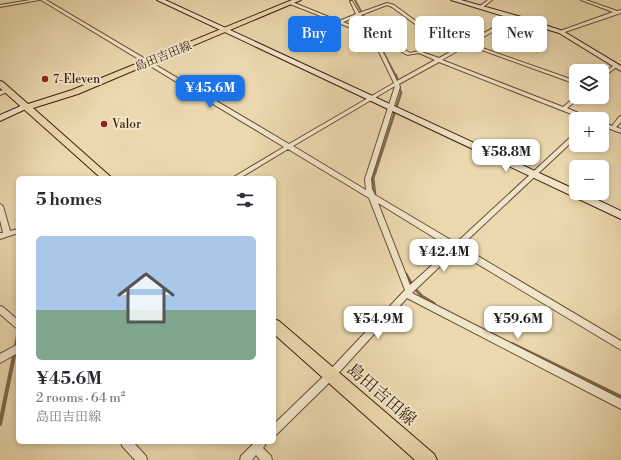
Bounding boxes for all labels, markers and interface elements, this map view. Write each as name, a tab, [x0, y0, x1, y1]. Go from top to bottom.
chip: Buy	[288, 16, 341, 52]
chip: Rent	[349, 16, 407, 52]
chip: Filters	[415, 16, 484, 52]
chip: New	[492, 16, 547, 52]
street label: 島田吉田線	[133, 38, 194, 75]
map controls	[569, 64, 609, 200]
button: layers	[569, 64, 609, 104]
place label: 7-Eleven	[53, 72, 100, 87]
marker: 7-Eleven	[40, 74, 50, 84]
pin: ¥45.6M	[177, 75, 243, 109]
text: ¥45.6M	[185, 80, 235, 96]
button: +	[569, 112, 609, 152]
place label: Valor	[111, 117, 141, 132]
marker: Valor	[99, 119, 109, 129]
pin: ¥58.8M	[473, 139, 539, 173]
text: ¥58.8M	[481, 144, 531, 160]
button: −	[569, 160, 609, 200]
text: 5 homes	[36, 189, 102, 211]
icon: filters	[234, 189, 256, 211]
pin: ¥42.4M	[411, 239, 477, 273]
text: ¥42.4M	[418, 244, 470, 260]
icon: home	[110, 262, 182, 334]
pin: ¥54.9M	[345, 306, 411, 340]
pin: ¥59.6M	[485, 306, 551, 340]
text: ¥54.9M	[353, 311, 403, 327]
text: ¥59.6M	[493, 311, 543, 327]
street label: 島田吉田線	[342, 359, 421, 431]
text: ¥45.6M	[36, 368, 102, 390]
text: 2 rooms · 64 m²	[36, 390, 125, 406]
text: 島田吉田線	[36, 409, 101, 425]

